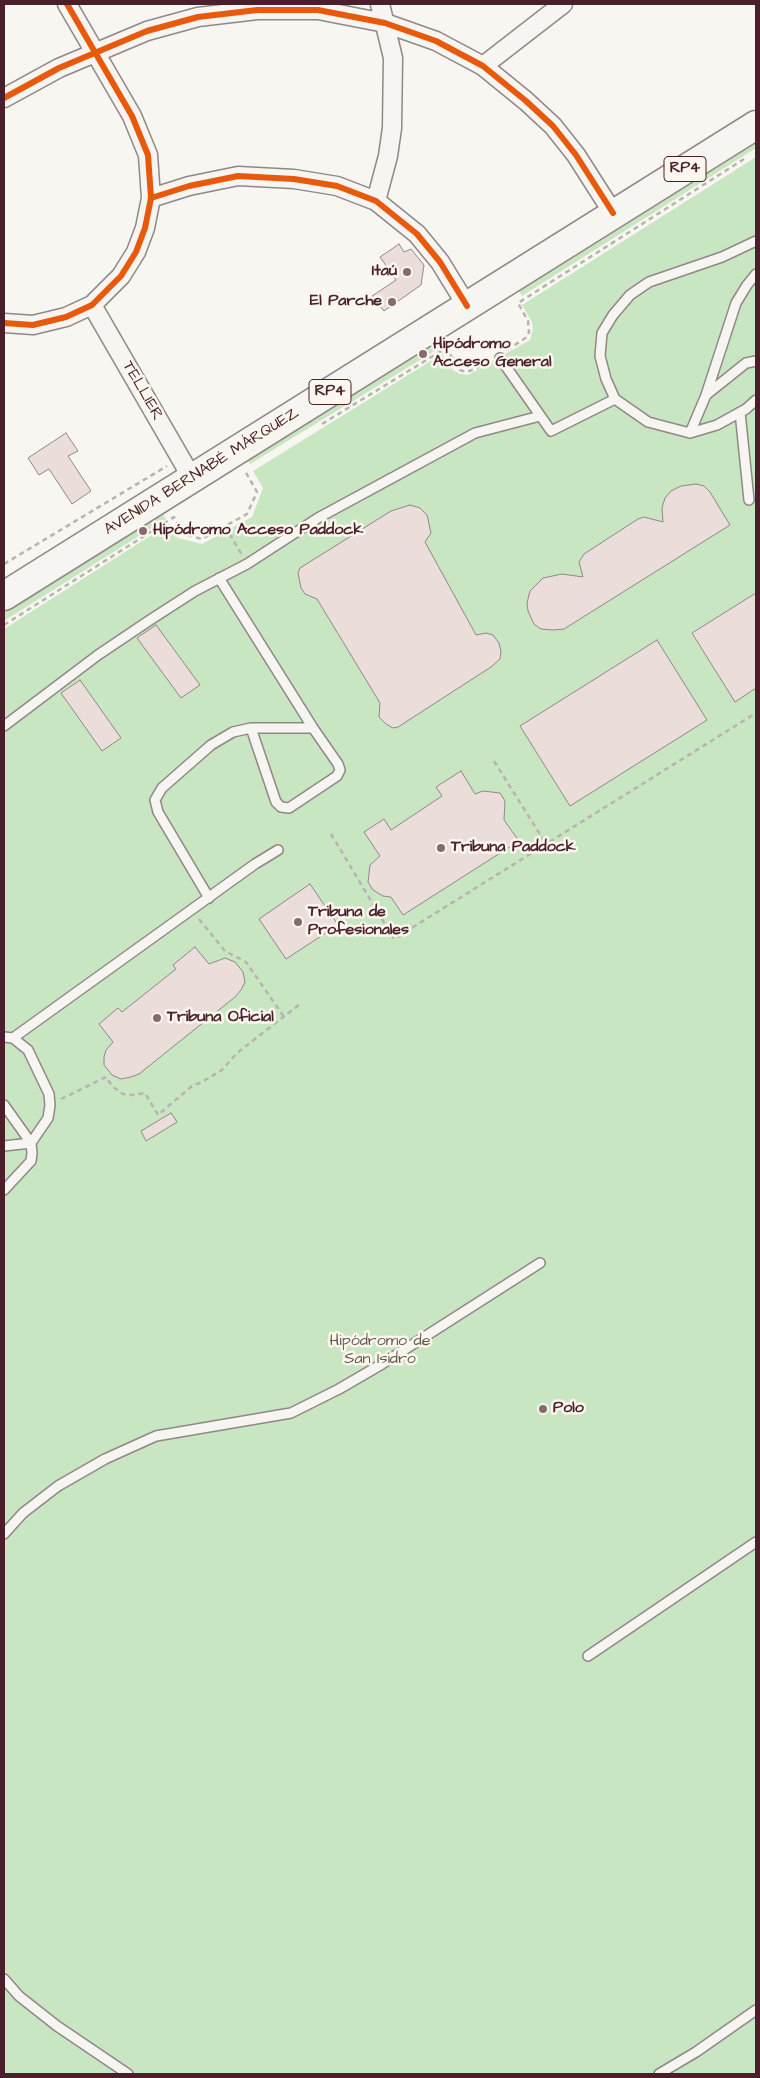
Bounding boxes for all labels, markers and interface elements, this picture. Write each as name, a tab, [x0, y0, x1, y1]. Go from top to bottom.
road number: RP4	[664, 156, 706, 182]
place label: Itaú	[372, 262, 397, 282]
marker: Itaú	[401, 266, 413, 278]
place label: El Parche	[310, 292, 382, 312]
marker: El Parche	[386, 296, 398, 308]
place label: Hipódromo Acceso General	[433, 335, 551, 373]
marker: Hipódromo Acceso General	[417, 348, 429, 360]
street label: TELLIER	[117, 358, 167, 424]
road number: RP4	[309, 380, 351, 404]
street label: AVENIDA BERNABÉ MÁRQUEZ	[101, 404, 303, 540]
place label: Hipódromo Acceso Paddock	[153, 521, 363, 541]
marker: Hipódromo Acceso Paddock	[137, 525, 149, 537]
place label: Tribuna Paddock	[451, 838, 576, 858]
marker: Tribuna Paddock	[435, 842, 447, 854]
place label: Tribuna de Profesionales	[308, 903, 409, 941]
marker: Tribuna de Profesionales	[292, 916, 304, 928]
place label: Tribuna Oficial	[167, 1008, 274, 1028]
marker: Tribuna Oficial	[151, 1012, 163, 1024]
park label: Hipódromo de San Isidro	[330, 1332, 430, 1370]
place label: Polo	[553, 1399, 584, 1419]
marker: Polo	[537, 1403, 549, 1415]

